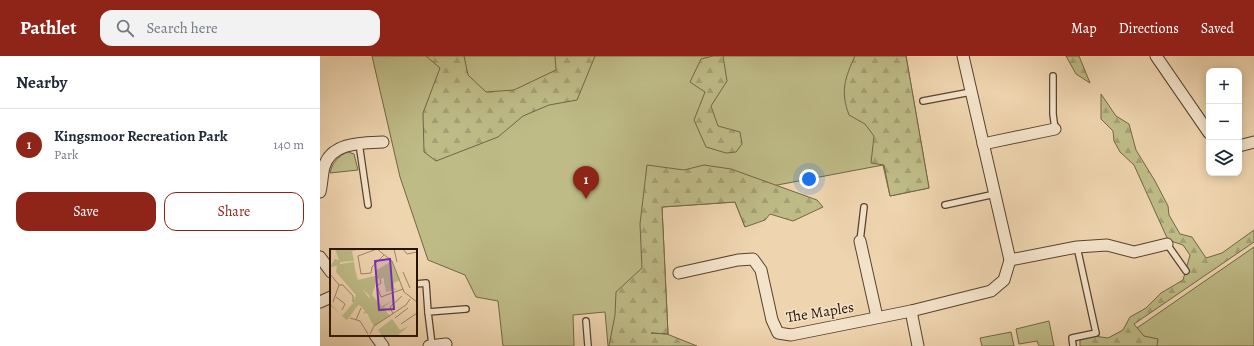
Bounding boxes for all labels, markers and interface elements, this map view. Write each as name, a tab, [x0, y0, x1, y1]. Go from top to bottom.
search box	[100, 10, 380, 46]
text: Pathlet	[20, 15, 76, 41]
icon: search	[114, 17, 136, 39]
text: Search here	[146, 18, 218, 38]
text: Map	[1071, 19, 1097, 38]
text: Directions	[1119, 19, 1179, 38]
text: Saved	[1201, 19, 1234, 38]
map controls	[1206, 68, 1242, 176]
button: +	[1206, 68, 1242, 104]
text: Nearby	[16, 71, 67, 94]
button: −	[1206, 104, 1242, 140]
text: Kingsmoor Recreation Park	[54, 126, 227, 146]
text: 1	[27, 136, 31, 153]
text: 140 m	[273, 136, 304, 153]
button: layers	[1206, 140, 1242, 176]
text: Park	[54, 146, 78, 163]
pin: 1	[573, 166, 599, 199]
your location	[799, 169, 819, 189]
button: Save	[16, 192, 156, 231]
button: Share	[164, 192, 304, 231]
inset map	[330, 249, 417, 336]
street label: The Maples	[785, 297, 855, 327]

